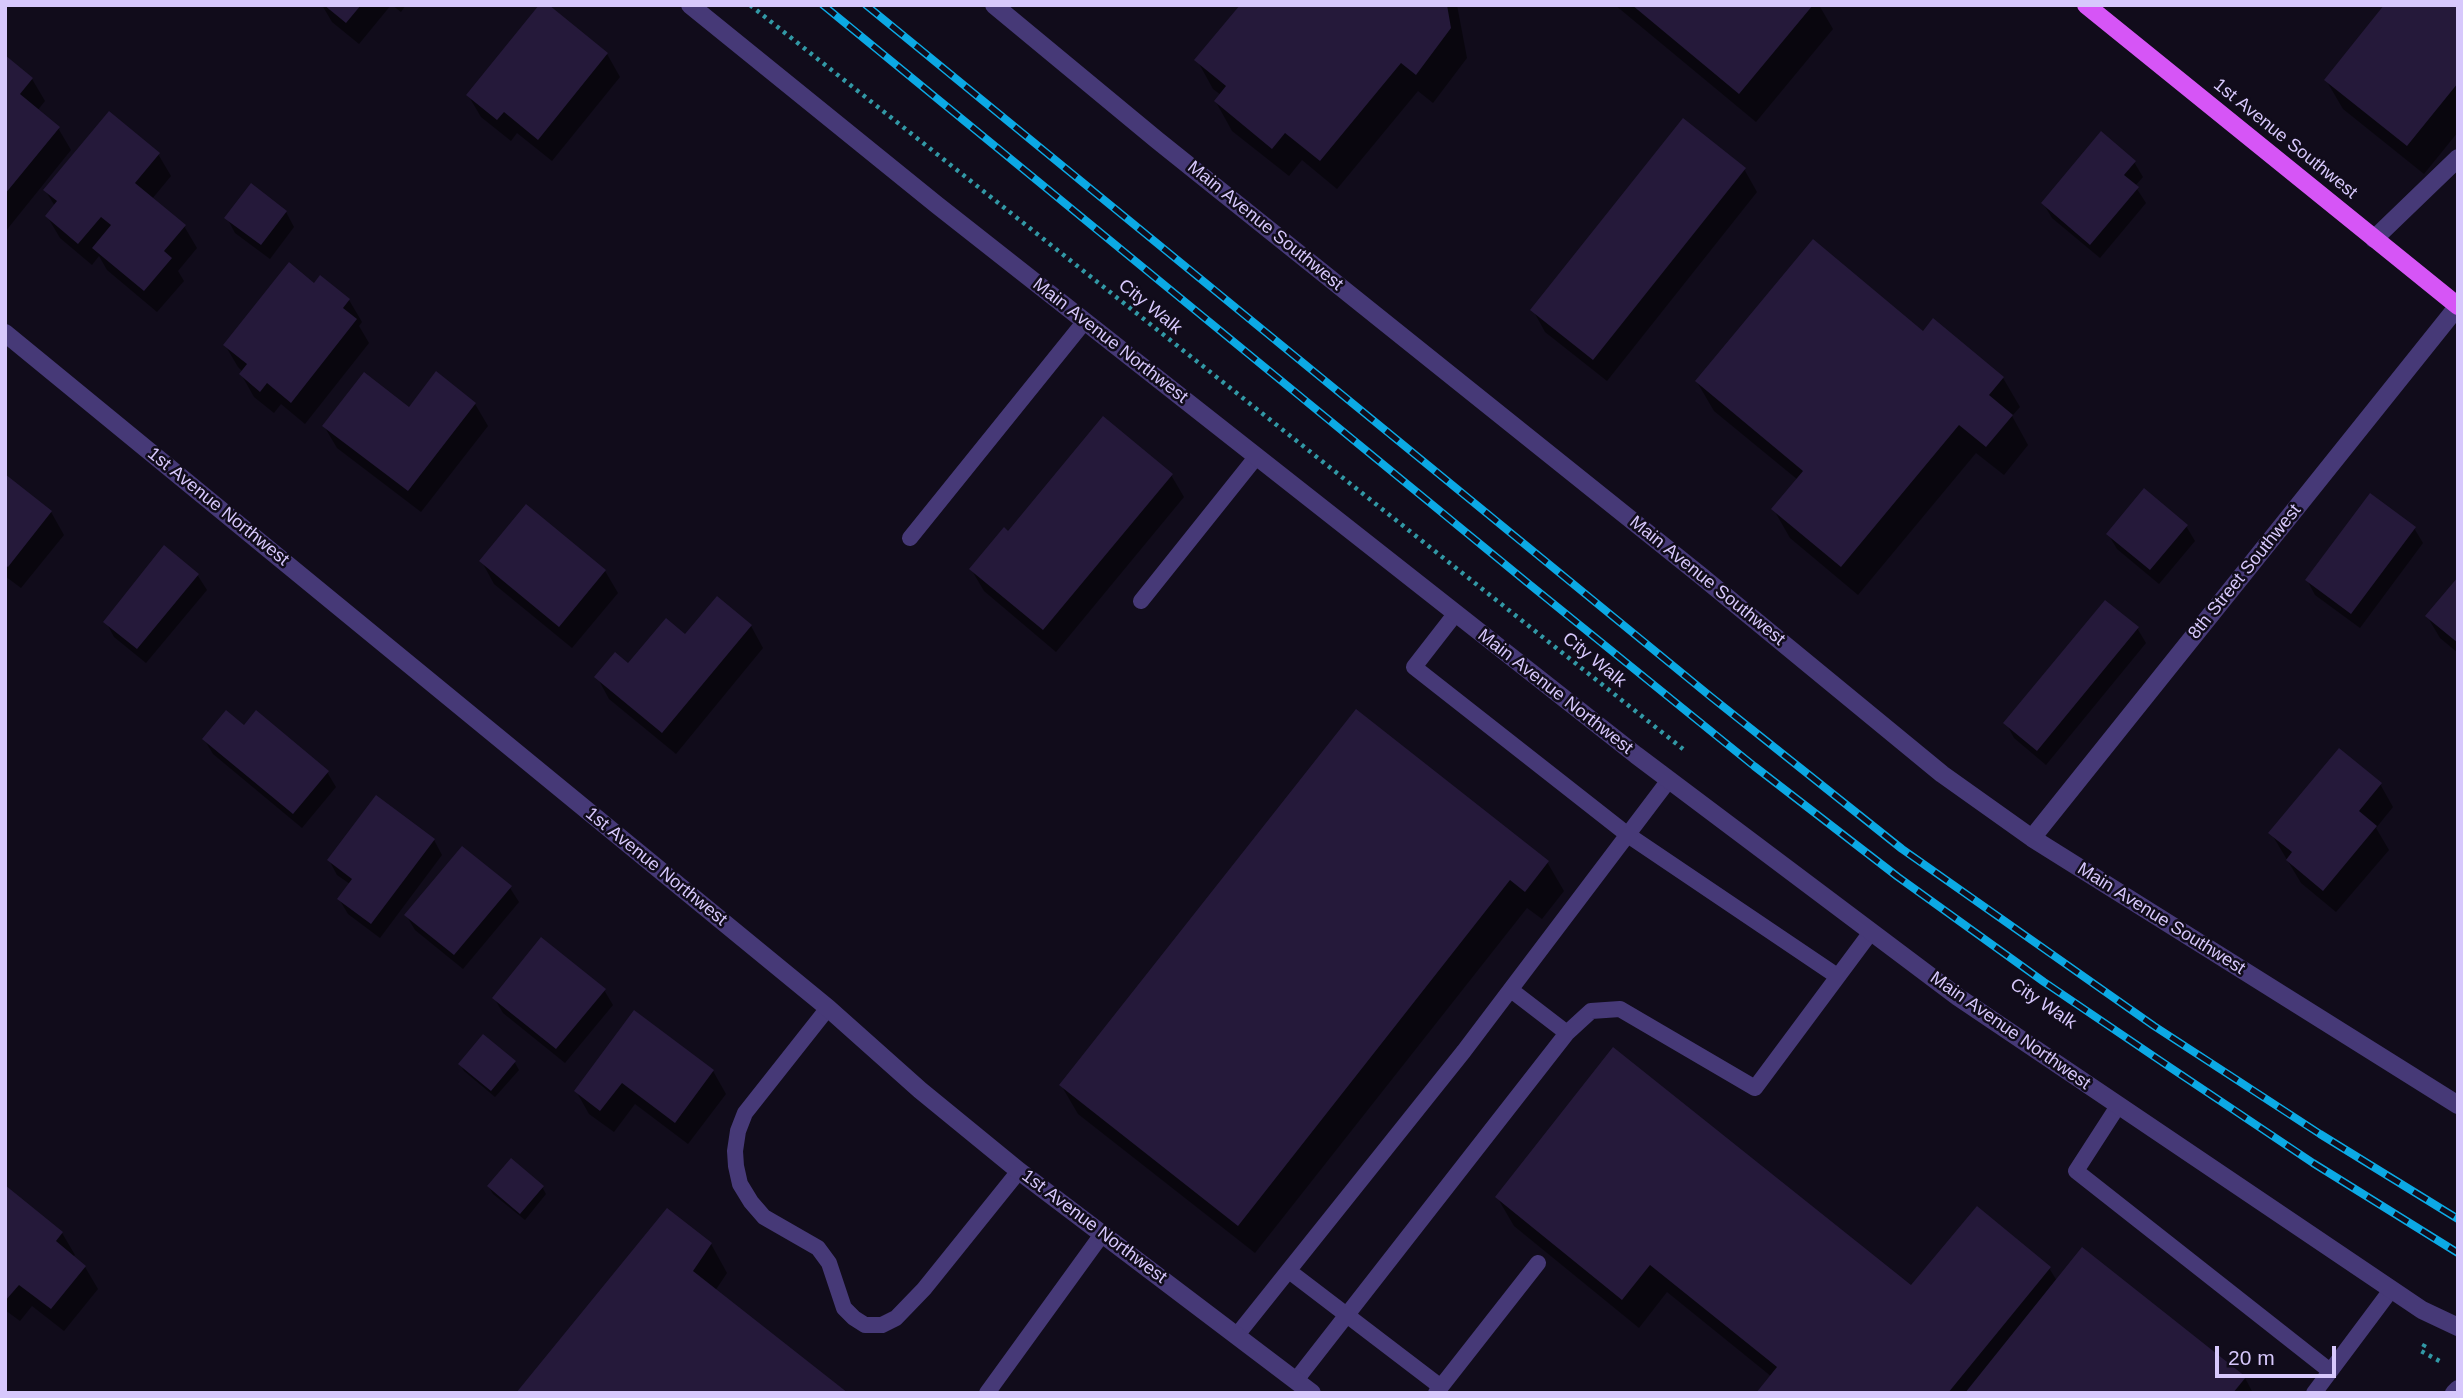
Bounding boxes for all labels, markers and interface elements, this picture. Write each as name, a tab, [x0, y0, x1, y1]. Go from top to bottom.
street label: 1st Avenue Southwest	[2209, 74, 2361, 204]
street label: Main Avenue Southwest	[1183, 157, 1347, 295]
street label: Main Avenue Northwest	[1028, 274, 1192, 408]
street label: City Walk	[1114, 275, 1186, 339]
street label: 1st Avenue Northwest	[143, 443, 293, 571]
street label: 8th Street Southwest	[2184, 500, 2306, 644]
street label: Main Avenue Southwest	[1625, 512, 1789, 650]
street label: Main Avenue Northwest	[1473, 625, 1637, 759]
street label: City Walk	[1558, 628, 1630, 692]
street label: 1st Avenue Northwest	[581, 803, 731, 931]
street label: Main Avenue Southwest	[2073, 858, 2249, 980]
street label: Main Avenue Northwest	[1926, 967, 2094, 1095]
street label: City Walk	[2006, 974, 2080, 1034]
street label: 1st Avenue Northwest	[1017, 1165, 1171, 1289]
scale bar	[2218, 1332, 2339, 1376]
text: 20 m	[2228, 1346, 2275, 1369]

